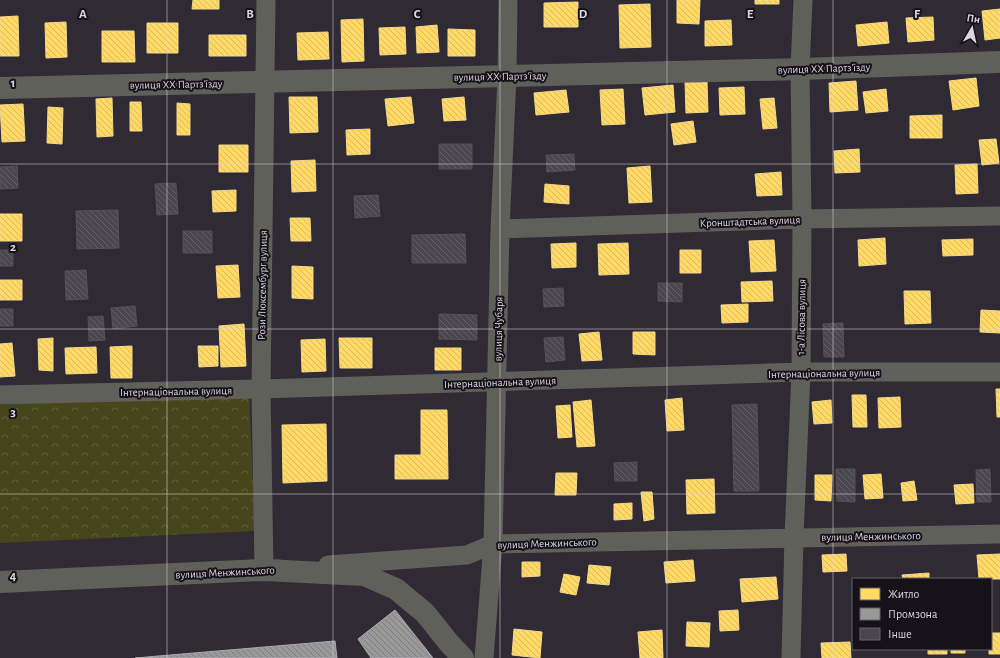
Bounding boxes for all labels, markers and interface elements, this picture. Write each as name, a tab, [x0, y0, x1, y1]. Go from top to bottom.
text: A	[79, 8, 87, 21]
text: B	[246, 8, 254, 21]
text: C	[414, 8, 421, 21]
text: D	[579, 8, 588, 21]
text: E	[747, 8, 754, 21]
text: F	[914, 8, 921, 21]
north arrow	[952, 8, 992, 48]
text: Пн	[966, 12, 981, 25]
street label: вулиця XX Партз'їзду	[778, 61, 871, 76]
street label: вулиця XX Партз'їзду	[454, 70, 547, 83]
text: 1	[11, 77, 15, 90]
street label: вулиця XX Партз'їзду	[130, 78, 223, 91]
street label: Кронштадтська вулиця	[700, 214, 800, 229]
street label: Рози Люксембург вулиця	[256, 230, 269, 340]
text: 2	[10, 241, 16, 254]
street label: 1-а Лісова вулиця	[795, 279, 808, 355]
street label: вулиця Чубаря	[492, 296, 505, 362]
street label: Інтернаціональна вулиця	[768, 367, 880, 380]
street label: Інтернаціональна вулиця	[444, 375, 556, 390]
street label: Інтернаціональна вулиця	[120, 385, 232, 398]
text: 3	[10, 406, 16, 419]
street label: вулиця Менжинського	[821, 530, 921, 543]
street label: вулиця Менжинського	[497, 536, 597, 551]
street label: вулиця Менжинського	[175, 564, 275, 581]
text: 4	[10, 570, 17, 583]
legend	[852, 578, 992, 650]
text: Житло	[888, 588, 920, 600]
text: Промзона	[888, 608, 938, 620]
text: Інше	[888, 628, 912, 640]

